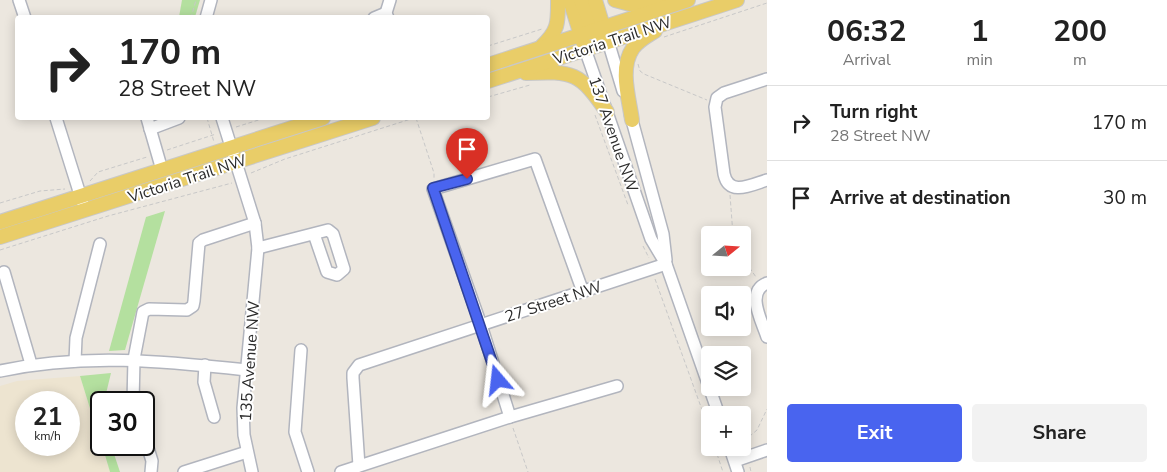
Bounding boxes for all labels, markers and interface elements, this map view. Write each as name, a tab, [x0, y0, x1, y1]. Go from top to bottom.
street label: Victoria Trail NW	[549, 11, 675, 71]
text: 06:32	[827, 11, 906, 52]
text: 1	[971, 11, 989, 52]
text: 200	[1053, 11, 1107, 52]
text: 170 m	[118, 29, 221, 76]
icon: right	[35, 35, 100, 100]
text: Arrival	[843, 49, 891, 71]
text: min	[966, 49, 993, 71]
text: m	[1073, 49, 1087, 71]
text: 28 Street NW	[118, 74, 256, 104]
street label: 137 Avenue NW	[583, 74, 643, 195]
text: Turn right	[830, 99, 917, 125]
icon: right	[787, 109, 815, 137]
text: 170 m	[1092, 110, 1147, 136]
text: 28 Street NW	[830, 125, 931, 147]
pin	[446, 128, 488, 179]
icon: arrive	[453, 135, 481, 163]
street label: Victoria Trail NW	[124, 149, 250, 209]
icon: arrive	[787, 184, 815, 212]
text: Arrive at destination	[830, 185, 1011, 211]
text: 30 m	[1103, 185, 1147, 211]
north arrow	[701, 226, 751, 276]
map controls	[701, 226, 751, 456]
street label: 27 Street NW	[502, 276, 605, 328]
button: sound	[701, 286, 751, 336]
street label: 135 Avenue NW	[235, 300, 265, 422]
button: layers	[701, 346, 751, 396]
position arrow	[471, 353, 523, 405]
speed limit sign: 30	[90, 391, 155, 456]
text: 21	[32, 400, 63, 434]
button: Exit	[787, 404, 962, 462]
button: Share	[972, 404, 1147, 462]
button: +	[701, 406, 751, 456]
text: km/h	[34, 428, 61, 444]

